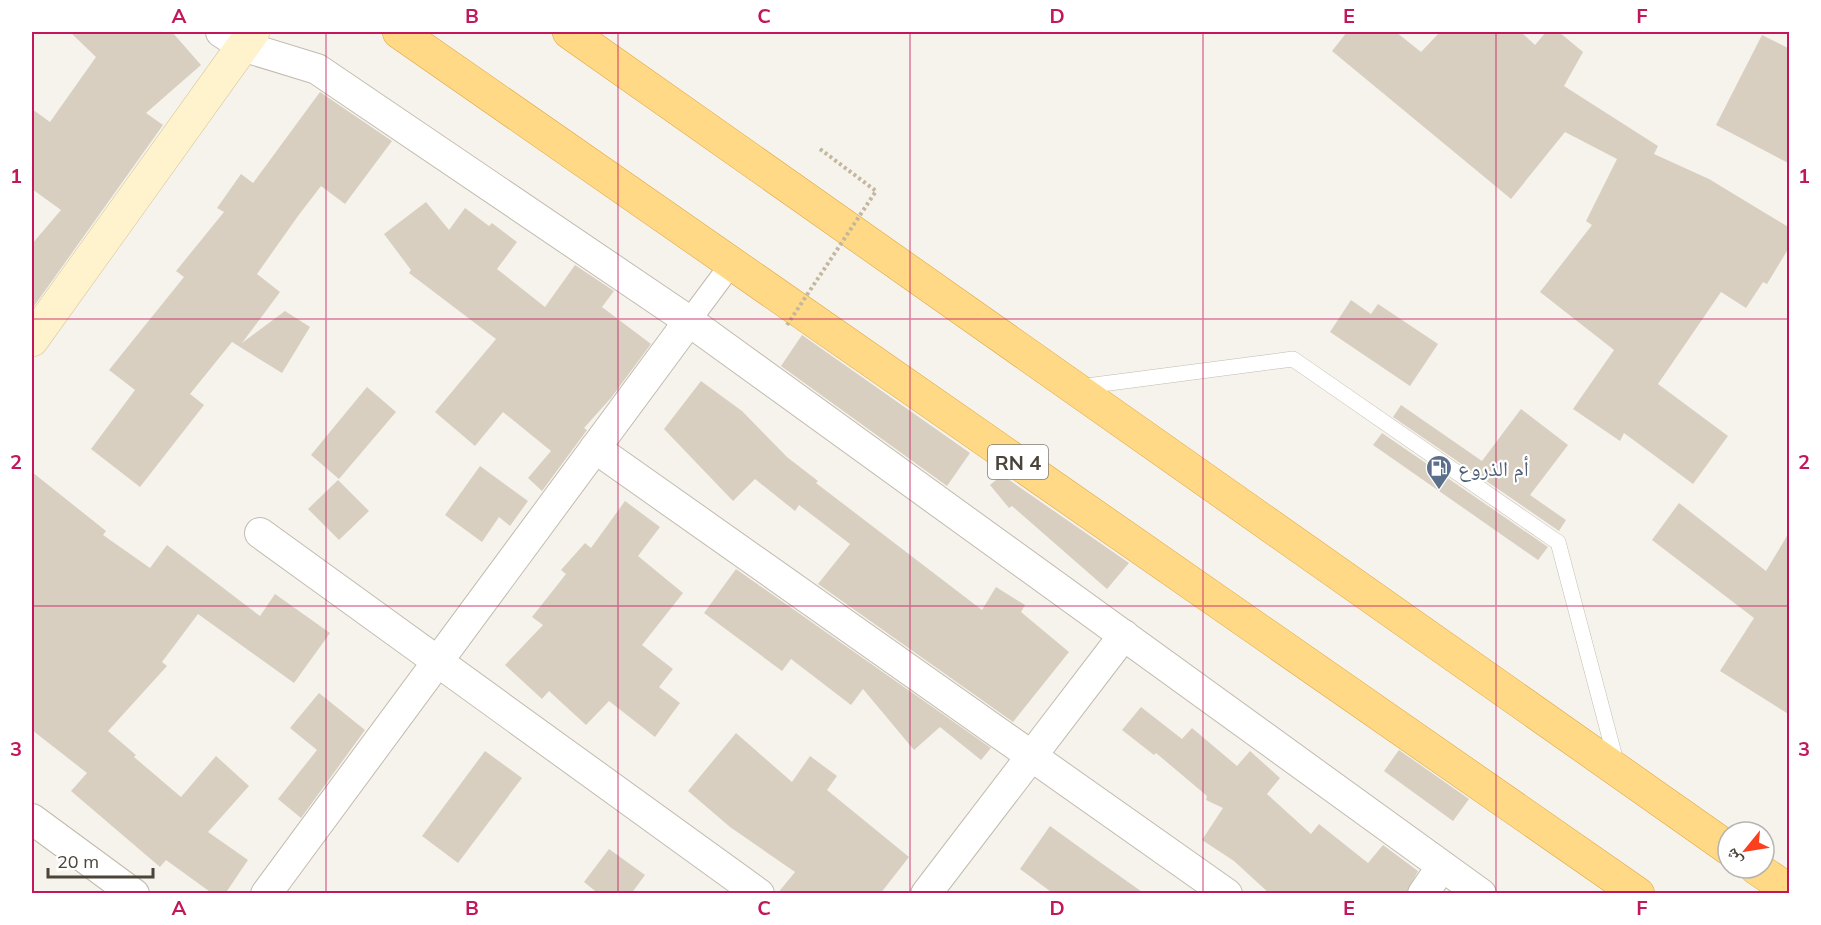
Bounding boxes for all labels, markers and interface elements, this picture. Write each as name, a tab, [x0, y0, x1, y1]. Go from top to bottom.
text: A	[172, 3, 187, 28]
text: B	[465, 3, 479, 28]
text: C	[757, 3, 771, 28]
text: D	[1049, 3, 1065, 28]
text: E	[1343, 3, 1355, 28]
text: F	[1636, 3, 1648, 28]
text: 1	[10, 163, 22, 188]
text: 1	[1798, 163, 1810, 188]
road number: RN 4	[988, 445, 1048, 479]
text: 2	[10, 449, 22, 474]
text: 2	[1798, 449, 1810, 474]
fuel station icon: أم الذروع	[1424, 453, 1454, 491]
place label: أم الذروع	[1458, 455, 1529, 483]
text: 3	[10, 736, 22, 761]
text: 3	[1798, 736, 1810, 761]
north arrow	[1716, 820, 1776, 880]
scale bar	[48, 841, 153, 879]
text: ش	[1720, 845, 1746, 870]
text: 20 m	[57, 850, 99, 873]
text: A	[172, 895, 187, 920]
text: B	[465, 895, 479, 920]
text: C	[757, 895, 771, 920]
text: D	[1049, 895, 1065, 920]
text: E	[1343, 895, 1355, 920]
text: F	[1636, 895, 1648, 920]

